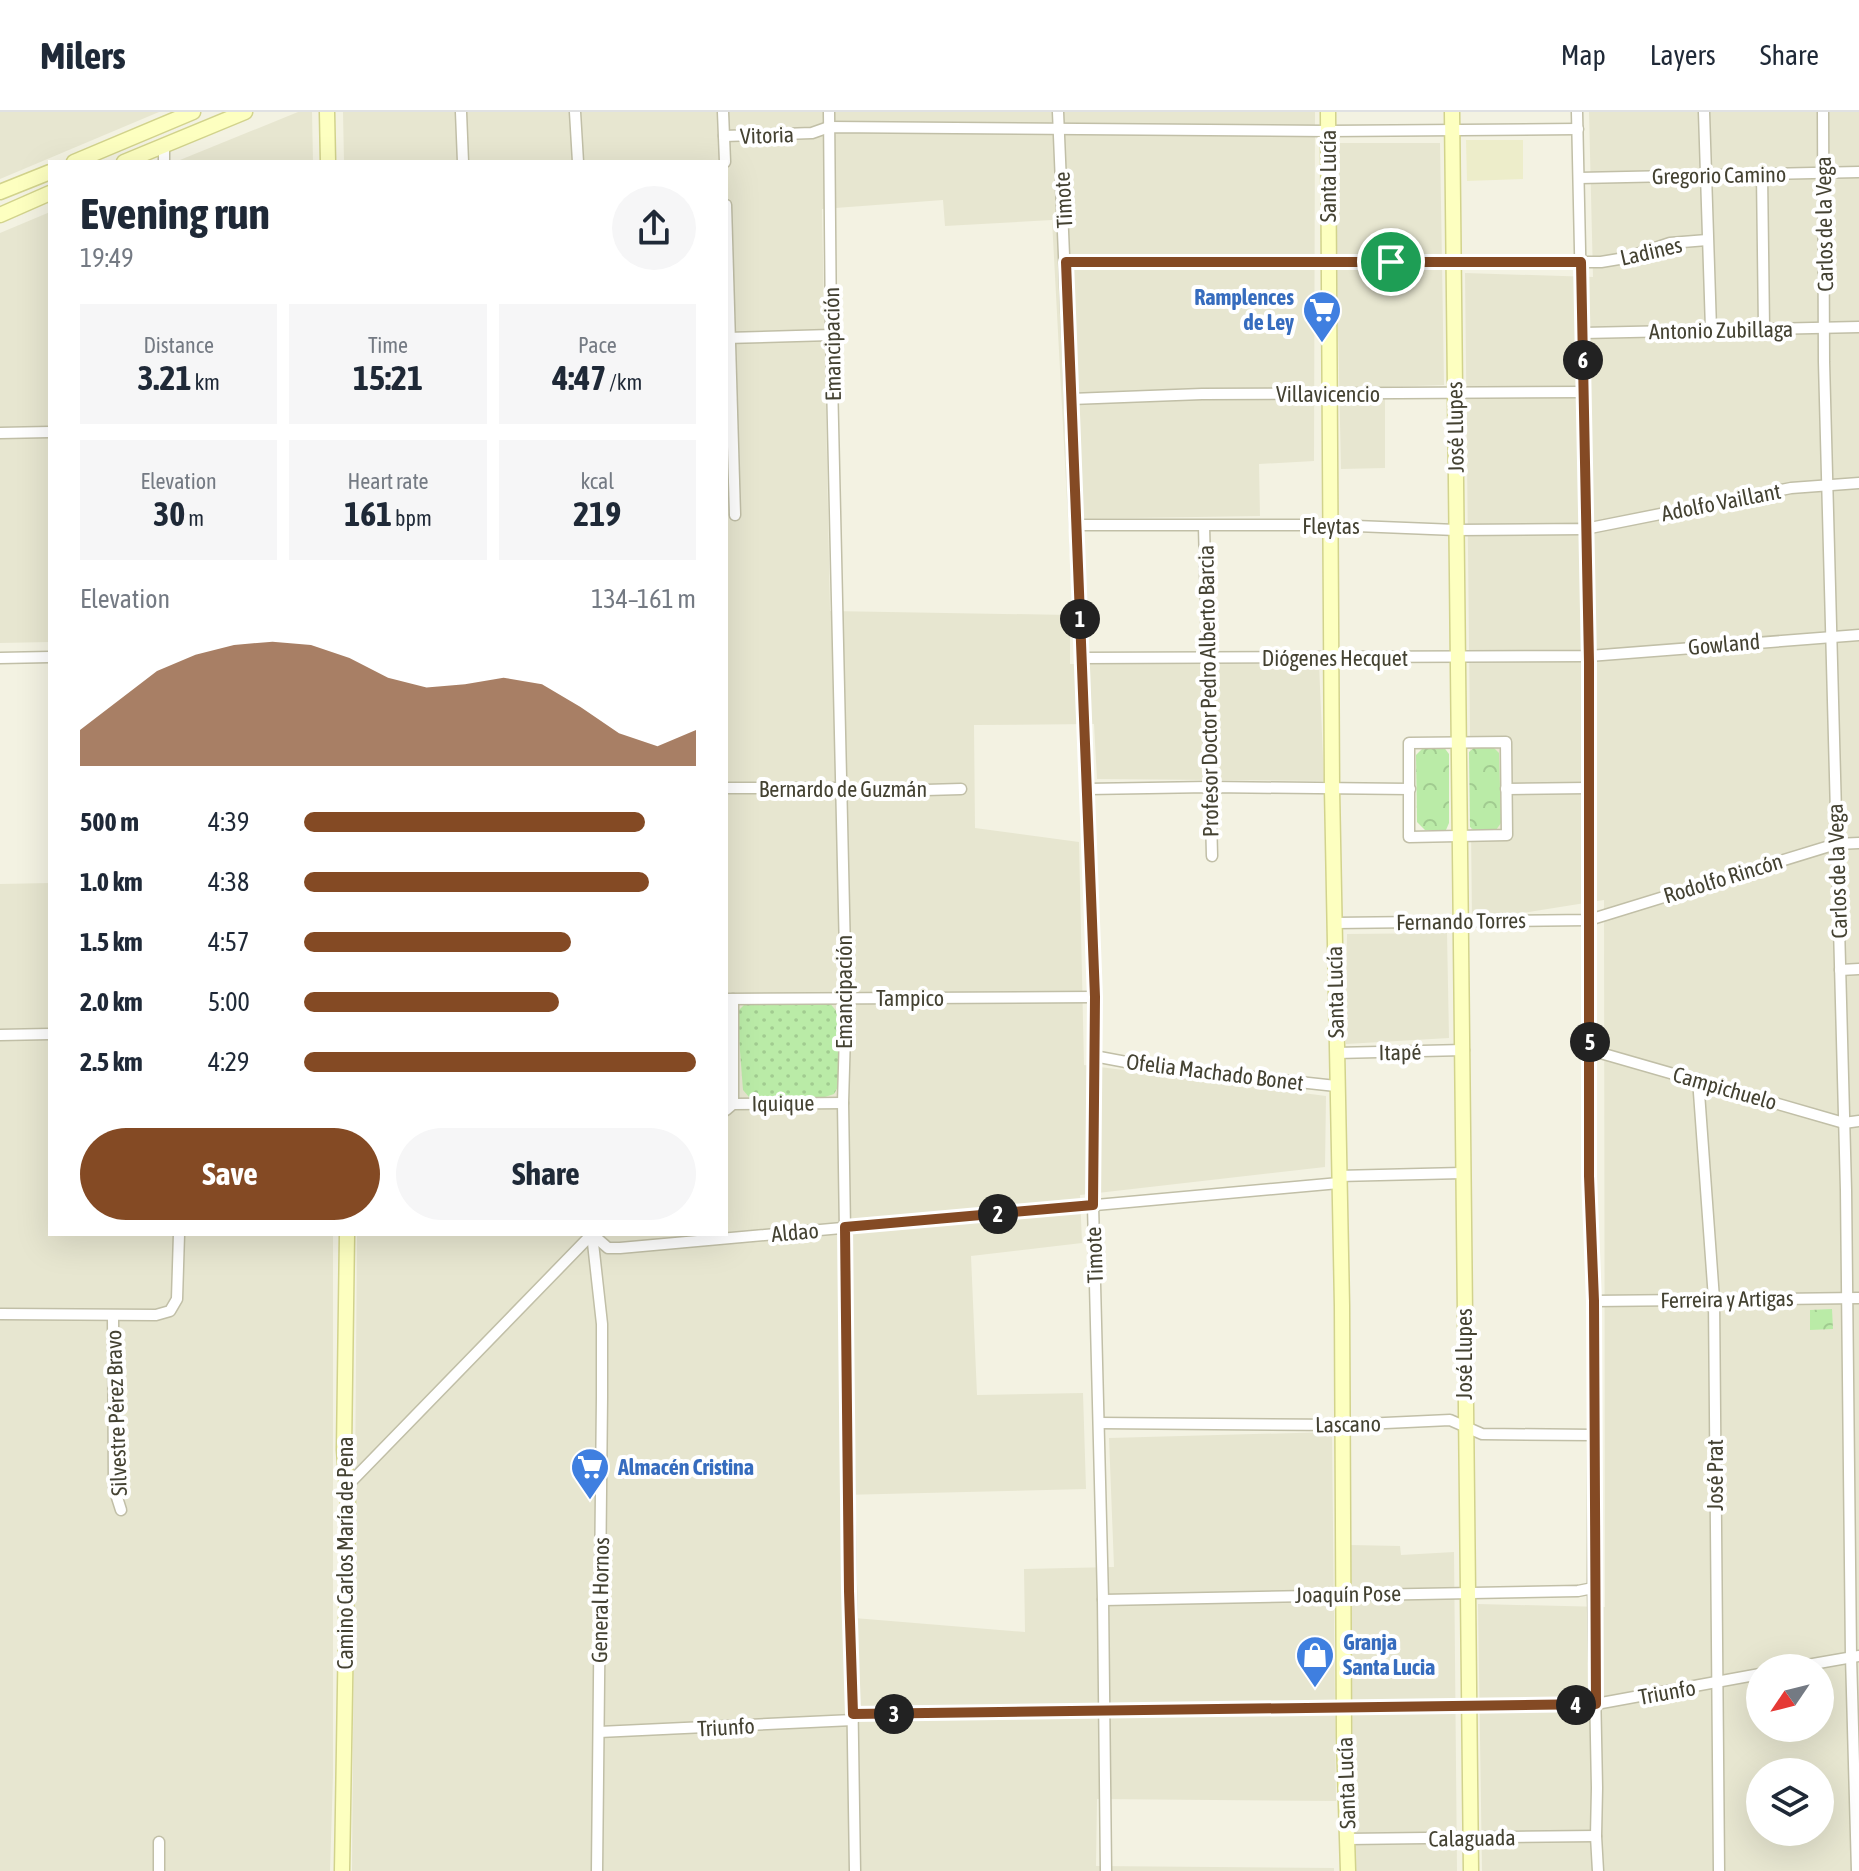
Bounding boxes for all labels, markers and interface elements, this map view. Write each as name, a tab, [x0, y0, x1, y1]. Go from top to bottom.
text: Milers	[40, 34, 126, 77]
text: Map	[1561, 39, 1606, 71]
text: Layers	[1650, 39, 1716, 71]
text: Share	[1760, 39, 1819, 71]
street label: Vitoria	[740, 121, 794, 149]
street label: Santa Lucía	[1315, 130, 1341, 222]
street label: Carlos de la Vega	[1810, 156, 1838, 292]
street label: Gregorio Camino	[1652, 161, 1786, 189]
street label: Timote	[1049, 171, 1077, 229]
button: share	[612, 186, 696, 270]
text: Evening run	[80, 188, 270, 238]
pin	[1357, 228, 1425, 296]
street label: Ladines	[1618, 231, 1685, 271]
icon: arrive	[1369, 240, 1413, 284]
text: 19:49	[80, 243, 134, 273]
place label: Ramplences de Ley	[1194, 284, 1294, 335]
street label: Emancipación	[818, 287, 846, 401]
supermarket icon: Ramplences de Ley	[1301, 289, 1343, 344]
street label: Antonio Zubillaga	[1649, 316, 1793, 344]
text: Distance	[143, 332, 214, 358]
text: Time	[368, 332, 408, 358]
text: Pace	[578, 332, 617, 358]
pin: 6	[1563, 340, 1603, 380]
text: 6	[1578, 347, 1588, 373]
text: 3.21	[137, 358, 191, 397]
text: 15:21	[353, 358, 423, 397]
text: 4:47	[552, 358, 606, 397]
text: km	[191, 369, 220, 395]
text: /km	[606, 369, 642, 395]
street label: Villavicencio	[1276, 381, 1380, 407]
street label: José Llupes	[1441, 381, 1469, 473]
text: Elevation	[141, 468, 217, 494]
text: Heart rate	[347, 468, 429, 494]
text: kcal	[581, 468, 614, 494]
street label: Adolfo Vaillant	[1659, 478, 1783, 526]
text: 30	[153, 494, 185, 533]
text: 161	[344, 494, 392, 533]
text: 219	[573, 494, 621, 533]
text: m	[185, 505, 204, 531]
text: bpm	[392, 505, 432, 531]
street label: Fleytas	[1302, 513, 1360, 539]
street label: Profesor Doctor Pedro Alberto Barcia	[1192, 545, 1224, 837]
text: Elevation	[80, 584, 170, 614]
text: 134–161 m	[591, 584, 696, 614]
pin: 1	[1060, 599, 1100, 639]
text: 1	[1075, 606, 1085, 632]
street label: Gowland	[1687, 628, 1761, 660]
street label: Diógenes Hecquet	[1262, 645, 1408, 671]
street label: Bernardo de Guzmán	[759, 776, 927, 802]
street label: Carlos de la Vega	[1822, 803, 1852, 939]
text: 500 m	[80, 807, 139, 837]
text: 4:39	[208, 807, 249, 837]
street label: Rodolfo Rincón	[1660, 848, 1786, 908]
text: 1.0 km	[80, 867, 143, 897]
text: 4:38	[208, 867, 249, 897]
street label: Fernando Torres	[1396, 907, 1526, 935]
text: 1.5 km	[80, 927, 143, 957]
text: 4:57	[208, 927, 249, 957]
street label: Emancipación	[831, 935, 857, 1049]
street label: Santa Lucía	[1321, 946, 1349, 1038]
street label: Tampico	[876, 985, 944, 1011]
text: 2.0 km	[80, 987, 143, 1017]
text: 5:00	[208, 987, 250, 1017]
pin: 5	[1570, 1022, 1610, 1062]
text: 5	[1585, 1029, 1595, 1055]
street label: Itapé	[1378, 1039, 1422, 1065]
text: 2.5 km	[80, 1047, 143, 1077]
text: 4:29	[208, 1047, 249, 1077]
street label: Ofelia Machado Bonet	[1125, 1048, 1305, 1096]
street label: Campichuelo	[1670, 1061, 1780, 1115]
street label: Iquique	[751, 1089, 815, 1117]
button: Save	[80, 1128, 380, 1220]
button: Share	[396, 1128, 696, 1220]
pin: 2	[978, 1194, 1018, 1234]
text: 2	[993, 1201, 1003, 1227]
street label: Aldao	[770, 1217, 820, 1247]
street label: Timote	[1080, 1226, 1108, 1284]
street label: Ferreira y Artigas	[1660, 1285, 1794, 1313]
street label: José Llupes	[1451, 1308, 1477, 1400]
street label: Silvestre Pérez Bravo	[100, 1329, 132, 1497]
street label: Lascano	[1315, 1410, 1381, 1438]
street label: Camino Carlos María de Pena	[332, 1436, 358, 1670]
street label: José Prat	[1702, 1439, 1728, 1511]
supermarket icon: Almacén Cristina	[569, 1446, 611, 1501]
place label: Almacén Cristina	[617, 1454, 754, 1480]
street label: General Hornos	[586, 1537, 614, 1663]
street label: Joaquín Pose	[1295, 1580, 1401, 1608]
place label: Granja Santa Lucia	[1343, 1629, 1435, 1680]
shop icon: Granja Santa Lucia	[1294, 1634, 1336, 1689]
north arrow	[1746, 1654, 1834, 1742]
map controls	[1746, 1654, 1834, 1846]
street label: Triunfo	[1636, 1674, 1698, 1710]
pin: 4	[1556, 1685, 1596, 1725]
text: 4	[1571, 1692, 1581, 1718]
pin: 3	[874, 1694, 914, 1734]
text: 3	[889, 1701, 899, 1727]
street label: Triunfo	[697, 1713, 755, 1741]
street label: Santa Lucía	[1331, 1736, 1361, 1830]
button: layers	[1746, 1758, 1834, 1846]
street label: Calaguada	[1428, 1824, 1516, 1852]

